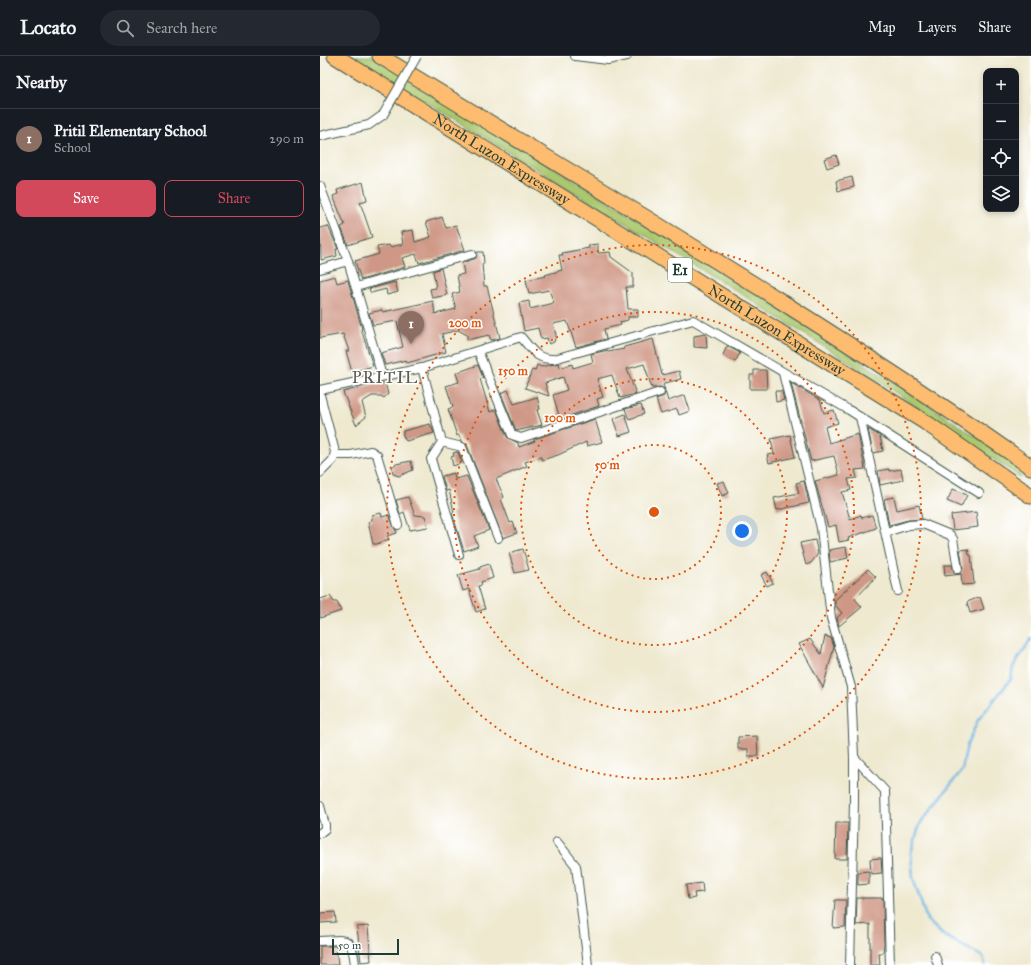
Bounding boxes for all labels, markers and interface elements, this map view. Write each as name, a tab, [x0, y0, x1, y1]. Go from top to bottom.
search box	[100, 10, 380, 46]
text: Locato	[20, 16, 76, 39]
icon: search	[114, 17, 136, 39]
text: Search here	[146, 19, 217, 37]
text: Map	[868, 19, 896, 36]
text: Layers	[918, 19, 956, 36]
text: Share	[978, 19, 1011, 36]
map controls	[983, 68, 1019, 212]
button: +	[983, 68, 1019, 104]
text: Nearby	[16, 72, 67, 93]
button: −	[983, 104, 1019, 140]
street label: North Luzon Expressway	[430, 110, 574, 209]
text: Pritil Elementary School	[54, 122, 207, 140]
text: 1	[26, 131, 32, 147]
text: 290 m	[269, 131, 304, 147]
text: School	[54, 140, 91, 156]
button: locate	[983, 140, 1019, 176]
button: layers	[983, 176, 1019, 212]
button: Save	[16, 180, 156, 217]
button: Share	[164, 180, 304, 217]
road number: E1	[668, 258, 692, 282]
street label: North Luzon Expressway	[705, 281, 850, 380]
pin: 1	[398, 311, 424, 344]
text: 200 m	[449, 316, 482, 330]
text: 150 m	[498, 364, 529, 378]
district label: PRITIL	[352, 367, 418, 388]
text: 100 m	[544, 411, 577, 425]
text: 50 m	[594, 458, 621, 472]
centre of rings	[647, 505, 661, 519]
your location	[732, 521, 752, 541]
scale bar	[332, 937, 399, 956]
text: 50 m	[338, 939, 361, 952]

